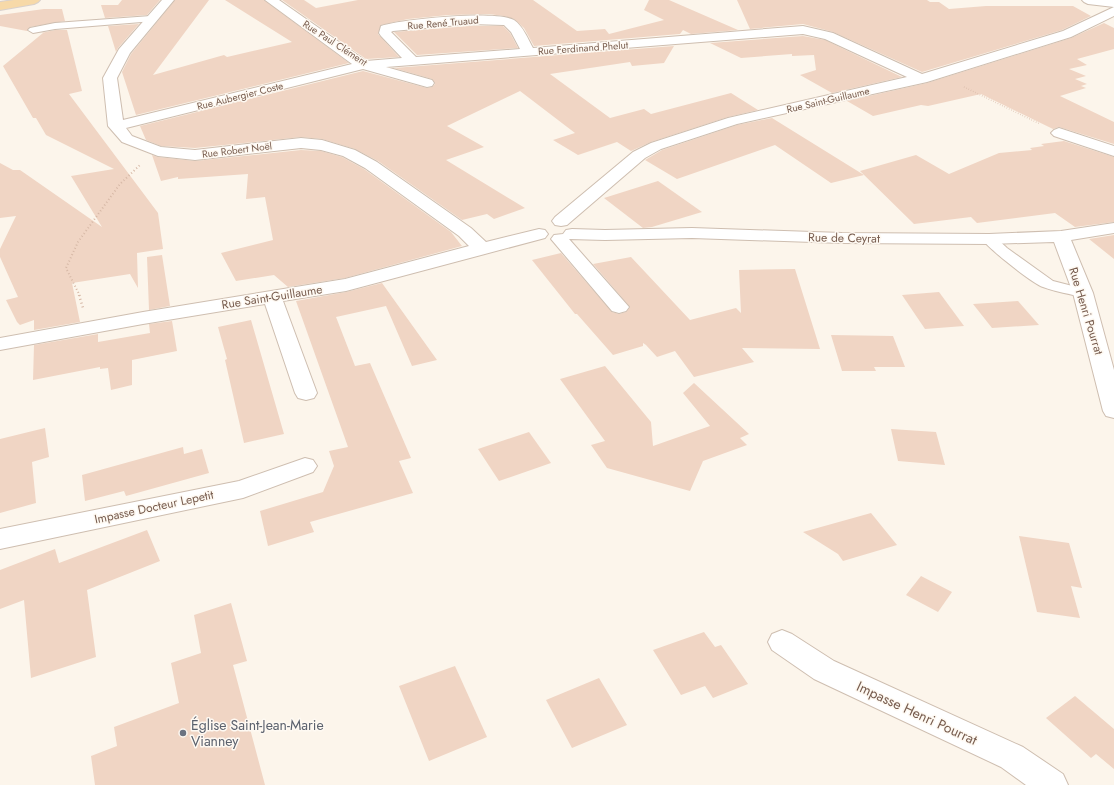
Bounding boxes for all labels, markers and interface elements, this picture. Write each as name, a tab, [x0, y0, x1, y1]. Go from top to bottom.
street label: Rue René Truaud	[407, 12, 479, 34]
street label: Rue Paul Clément	[300, 16, 371, 70]
street label: Rue Ferdinand Phelut	[537, 37, 629, 59]
street label: Rue Aubergier Coste	[195, 78, 285, 114]
street label: Rue Saint-Guillaume	[785, 83, 871, 117]
street label: Rue Robert Noël	[201, 138, 273, 162]
street label: Rue de Ceyrat	[808, 228, 880, 248]
street label: Rue Henri Pourrat	[1064, 265, 1108, 357]
street label: Rue Saint-Guillaume	[220, 280, 324, 314]
street label: Impasse Docteur Lepetit	[93, 486, 215, 528]
street label: Impasse Henri Pourrat	[853, 676, 981, 750]
place label: Église Saint-Jean-Marie Vianney	[191, 715, 324, 751]
marker: Église Saint-Jean-Marie Vianney	[178, 728, 188, 738]

